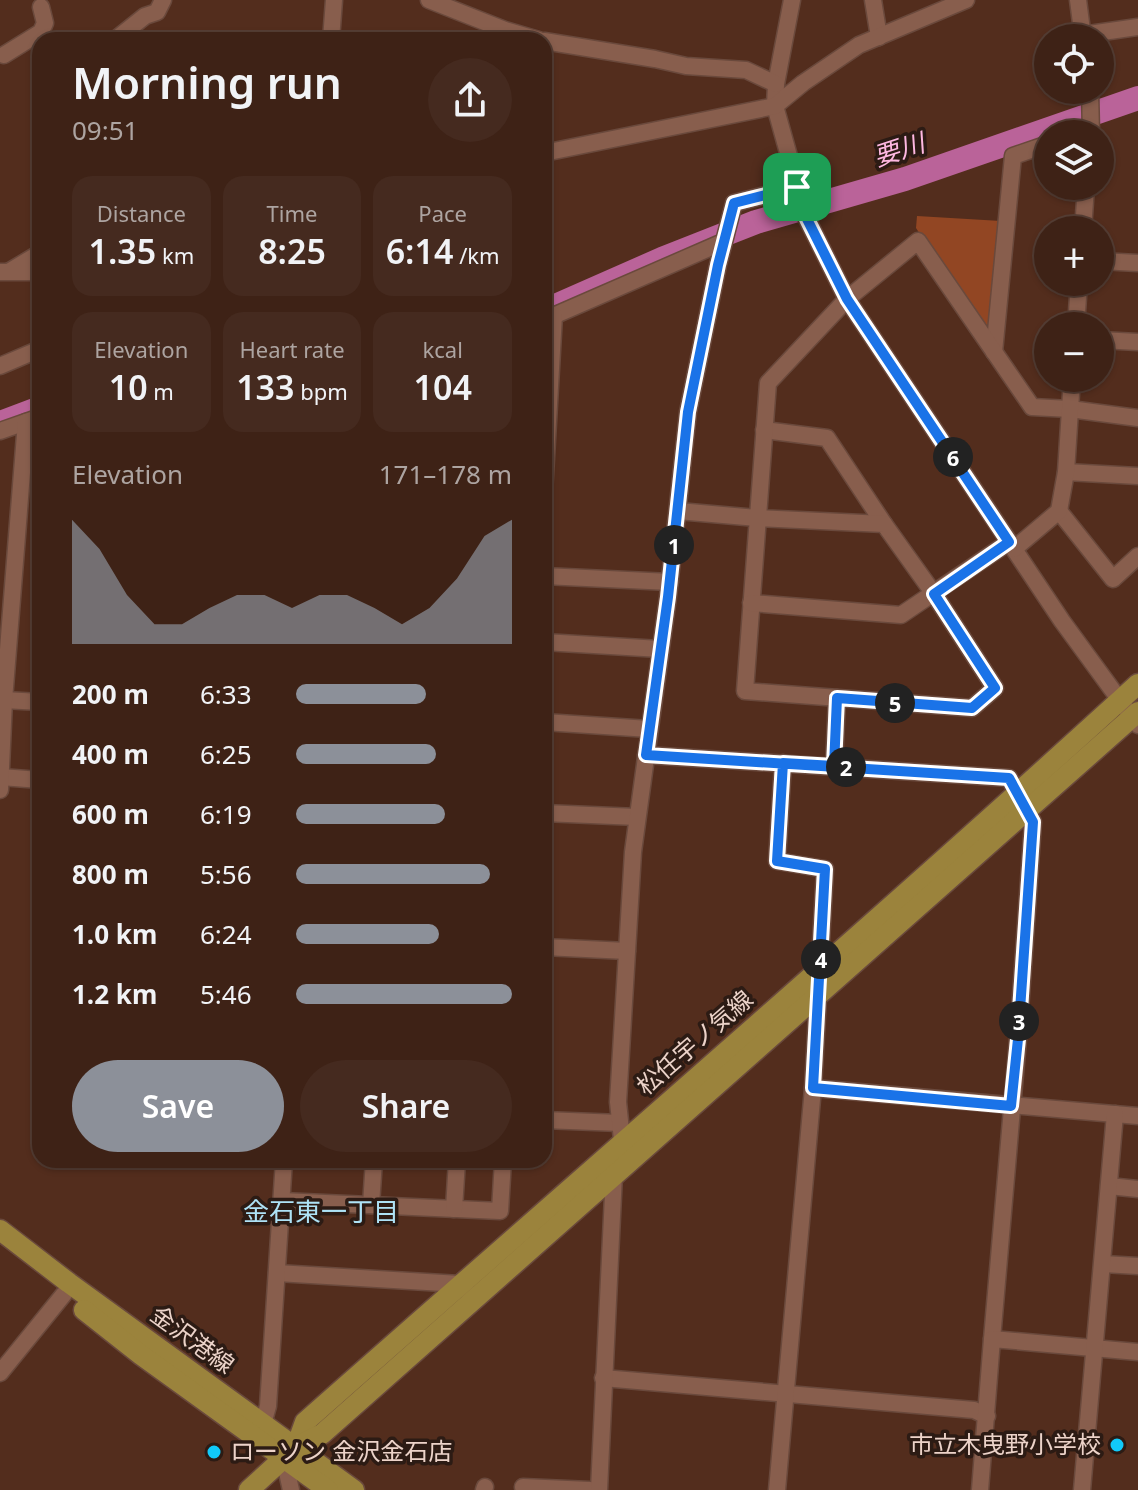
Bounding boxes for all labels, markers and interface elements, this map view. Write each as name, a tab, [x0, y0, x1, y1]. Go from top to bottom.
map controls	[1034, 24, 1114, 392]
button: locate	[1034, 24, 1114, 104]
text: Morning run	[72, 52, 342, 112]
button: share	[428, 58, 512, 142]
text: 09:51	[72, 112, 138, 148]
button: layers	[1034, 120, 1114, 200]
water label: 要川	[868, 123, 932, 174]
pin	[763, 153, 831, 221]
icon: arrive	[775, 165, 819, 209]
text: Distance	[97, 198, 186, 228]
text: Time	[267, 198, 317, 228]
text: Pace	[418, 198, 467, 228]
button: +	[1034, 216, 1114, 296]
text: 1.35	[88, 228, 156, 274]
text: 8:25	[258, 228, 326, 274]
text: 6:14	[386, 228, 453, 274]
text: km	[156, 240, 194, 270]
text: /km	[453, 240, 500, 270]
button: −	[1034, 312, 1114, 392]
text: Elevation	[94, 334, 188, 364]
text: Heart rate	[239, 334, 345, 364]
text: kcal	[423, 334, 463, 364]
text: 10	[109, 364, 148, 410]
text: 133	[236, 364, 294, 410]
text: 104	[413, 364, 472, 410]
text: m	[148, 376, 174, 406]
text: bpm	[294, 376, 348, 406]
pin: 6	[933, 437, 973, 477]
text: 6	[947, 442, 959, 472]
text: Elevation	[72, 456, 183, 492]
text: 171–178 m	[379, 456, 512, 492]
pin: 1	[654, 525, 694, 565]
text: 1	[668, 530, 680, 560]
text: 200 m	[72, 676, 149, 712]
text: 6:33	[200, 676, 252, 712]
pin: 5	[875, 683, 915, 723]
text: 5	[889, 688, 901, 718]
text: 400 m	[72, 736, 149, 772]
text: 6:25	[200, 736, 252, 772]
pin: 2	[826, 747, 866, 787]
text: 2	[840, 752, 852, 782]
text: 600 m	[72, 796, 149, 832]
text: 6:19	[200, 796, 252, 832]
text: 800 m	[72, 856, 149, 892]
text: 5:56	[200, 856, 252, 892]
text: 1.0 km	[72, 916, 157, 952]
text: 6:24	[200, 916, 252, 952]
pin: 4	[801, 939, 841, 979]
text: 4	[815, 944, 827, 974]
text: 1.2 km	[72, 976, 157, 1012]
text: 5:46	[200, 976, 252, 1012]
street label: 松任宇ノ気線	[629, 982, 759, 1102]
pin: 3	[999, 1001, 1039, 1041]
text: 3	[1013, 1006, 1025, 1036]
button: Save	[72, 1060, 284, 1152]
button: Share	[300, 1060, 512, 1152]
district label: 金石東一丁目	[243, 1193, 399, 1229]
street label: 金沢港線	[144, 1297, 241, 1380]
place label: 市立木曳野小学校	[909, 1427, 1101, 1460]
place label: ローソン 金沢金石店	[230, 1434, 452, 1467]
marker: 市立木曳野小学校	[1108, 1436, 1126, 1454]
marker: ローソン 金沢金石店	[205, 1443, 223, 1461]

